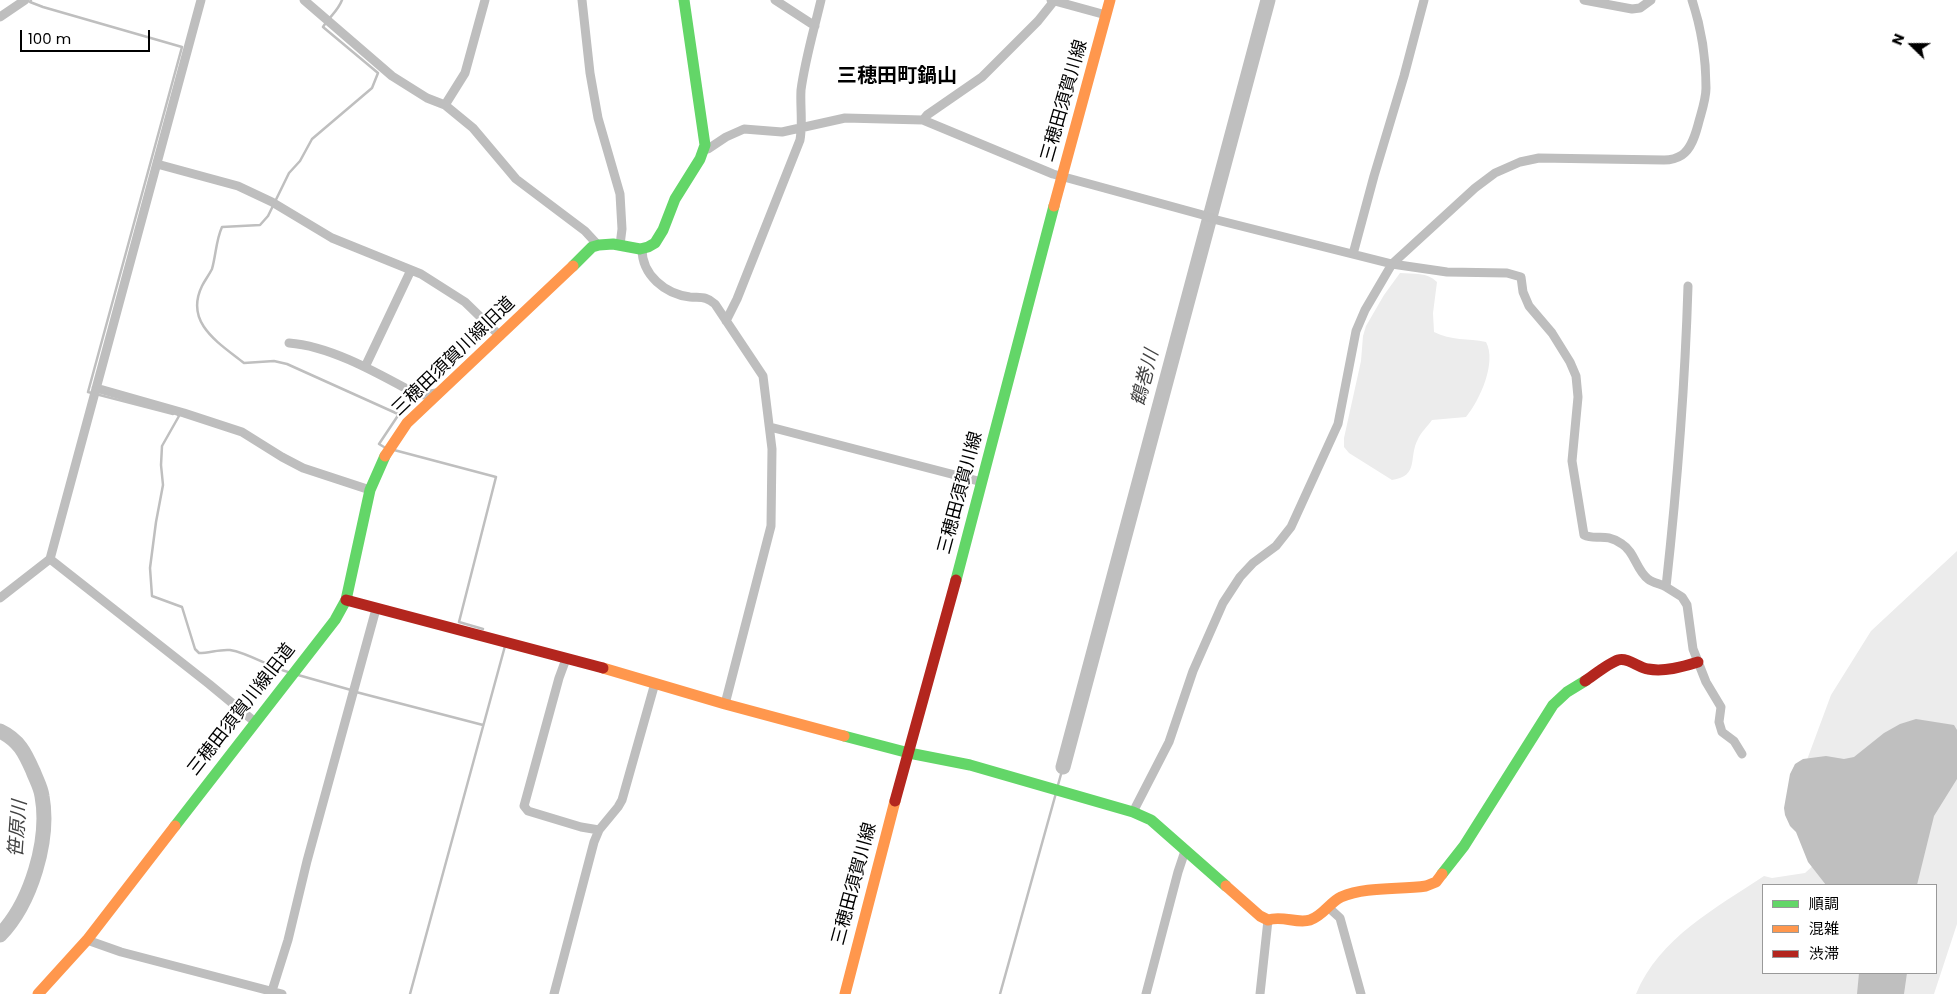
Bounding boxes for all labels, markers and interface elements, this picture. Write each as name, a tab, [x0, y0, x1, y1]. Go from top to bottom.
scale bar	[22, 20, 152, 52]
north arrow	[1887, 20, 1937, 70]
text: 100 m	[28, 28, 71, 49]
text: N	[1887, 31, 1909, 48]
street label: 三穂田須賀川線	[1037, 37, 1093, 165]
district label: 三穂田町鍋山	[837, 65, 957, 89]
street label: 三穂田須賀川線旧道	[388, 293, 520, 421]
water label: 鶴巻川	[1128, 348, 1164, 408]
street label: 三穂田須賀川線	[934, 429, 988, 557]
street label: 三穂田須賀川線旧道	[184, 640, 300, 780]
water label: 笹原川	[6, 800, 32, 858]
street label: 三穂田須賀川線	[828, 820, 882, 948]
legend	[1762, 884, 1937, 974]
text: 順調	[1809, 893, 1839, 914]
text: 混雑	[1809, 918, 1839, 939]
text: 渋滞	[1809, 943, 1839, 964]

